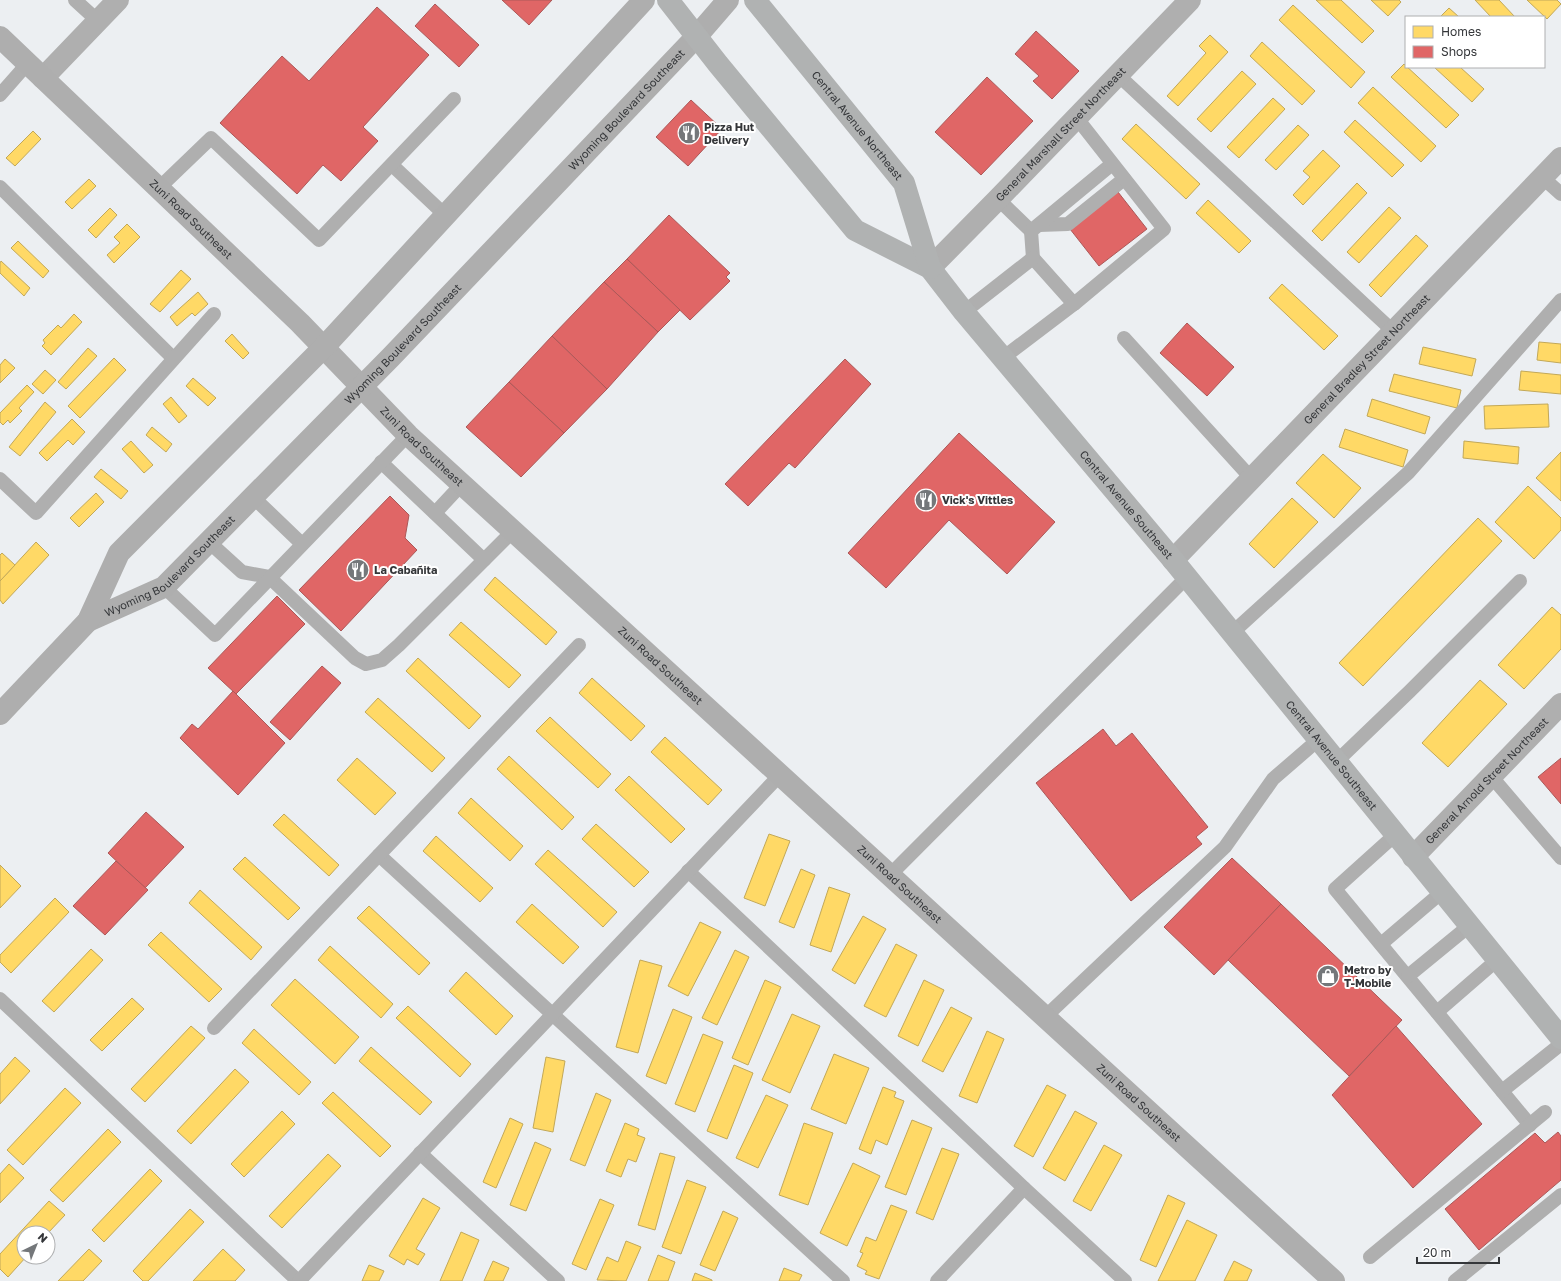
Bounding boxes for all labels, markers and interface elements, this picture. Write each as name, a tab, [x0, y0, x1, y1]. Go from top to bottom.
legend	[1405, 16, 1545, 68]
text: Homes	[1441, 24, 1481, 39]
text: Shops	[1441, 44, 1477, 59]
street label: Wyoming Boulevard Southeast	[566, 46, 687, 173]
street label: General Marshall Street Northeast	[993, 64, 1128, 204]
street label: Central Avenue Northeast	[809, 68, 906, 182]
restaurant icon: Pizza Hut Delivery	[676, 120, 702, 146]
place label: Pizza Hut Delivery	[704, 120, 755, 146]
street label: Zuni Road Southeast	[147, 176, 236, 261]
street label: Wyoming Boulevard Southeast	[341, 281, 464, 407]
street label: General Bradley Street Northeast	[1301, 291, 1432, 427]
street label: Zuni Road Southeast	[378, 404, 466, 488]
street label: Central Avenue Southeast	[1077, 447, 1176, 561]
restaurant icon: Vick's Vittles	[913, 487, 939, 513]
place label: Vick's Vittles	[942, 493, 1013, 506]
street label: Wyoming Boulevard Southeast	[102, 512, 237, 619]
restaurant icon: La Cabañita	[345, 557, 371, 583]
place label: La Cabañita	[374, 563, 437, 576]
street label: Zuni Road Southeast	[616, 624, 706, 707]
street label: Central Avenue Southeast	[1284, 697, 1380, 812]
street label: General Arnold Street Northeast	[1422, 715, 1550, 846]
street label: Zuni Road Southeast	[855, 842, 945, 926]
shop icon: Metro by T-Mobile	[1315, 963, 1341, 989]
place label: Metro by T-Mobile	[1344, 963, 1392, 989]
street label: Zuni Road Southeast	[1094, 1061, 1184, 1144]
north arrow	[16, 1225, 56, 1265]
text: N	[36, 1230, 51, 1245]
scale bar	[1417, 1239, 1499, 1265]
text: 20 m	[1423, 1245, 1451, 1260]

